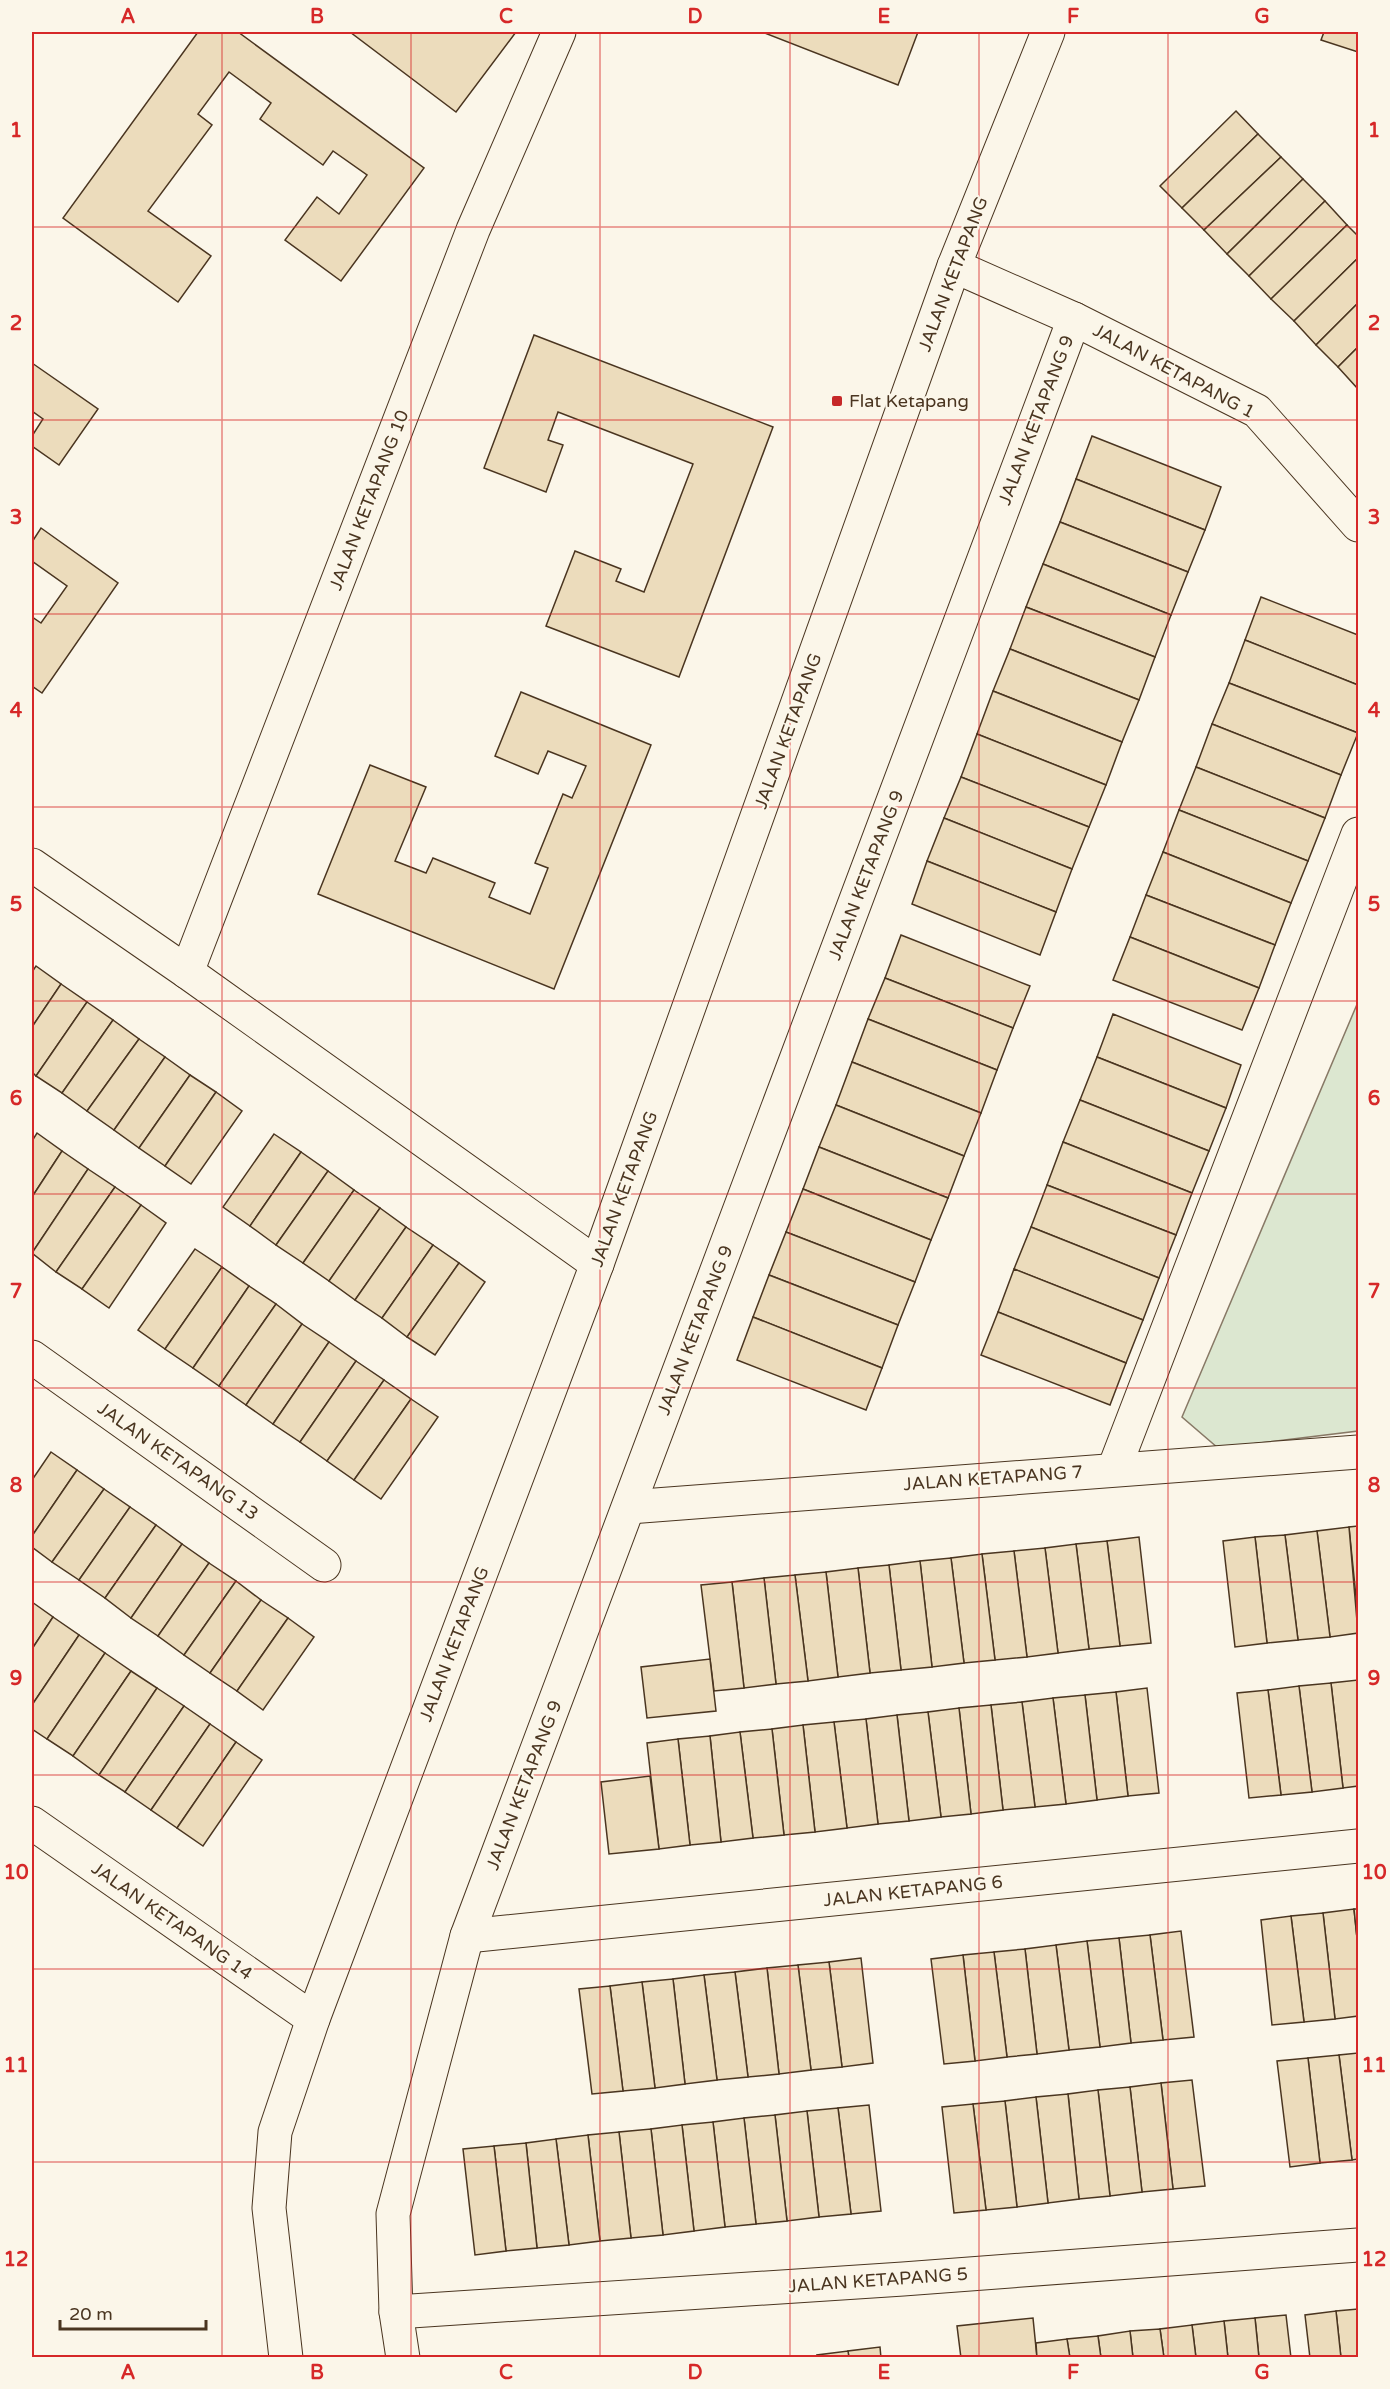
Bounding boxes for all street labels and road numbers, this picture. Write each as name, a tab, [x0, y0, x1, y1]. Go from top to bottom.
street label: JALAN KETAPANG	[913, 193, 993, 355]
street label: JALAN KETAPANG 1	[1089, 319, 1259, 423]
street label: JALAN KETAPANG 9	[993, 332, 1079, 508]
street label: JALAN KETAPANG 10	[324, 407, 414, 593]
street label: JALAN KETAPANG	[750, 650, 826, 812]
street label: JALAN KETAPANG 9	[823, 787, 909, 963]
street label: JALAN KETAPANG	[586, 1108, 662, 1270]
street label: JALAN KETAPANG 9	[652, 1242, 738, 1418]
street label: JALAN KETAPANG 13	[93, 1397, 263, 1525]
street label: JALAN KETAPANG 7	[902, 1461, 1084, 1495]
street label: JALAN KETAPANG	[414, 1563, 494, 1725]
street label: JALAN KETAPANG 9	[481, 1697, 567, 1873]
street label: JALAN KETAPANG 14	[87, 1857, 257, 1985]
street label: JALAN KETAPANG 6	[822, 1871, 1004, 1911]
street label: JALAN KETAPANG 5	[787, 2263, 969, 2297]

